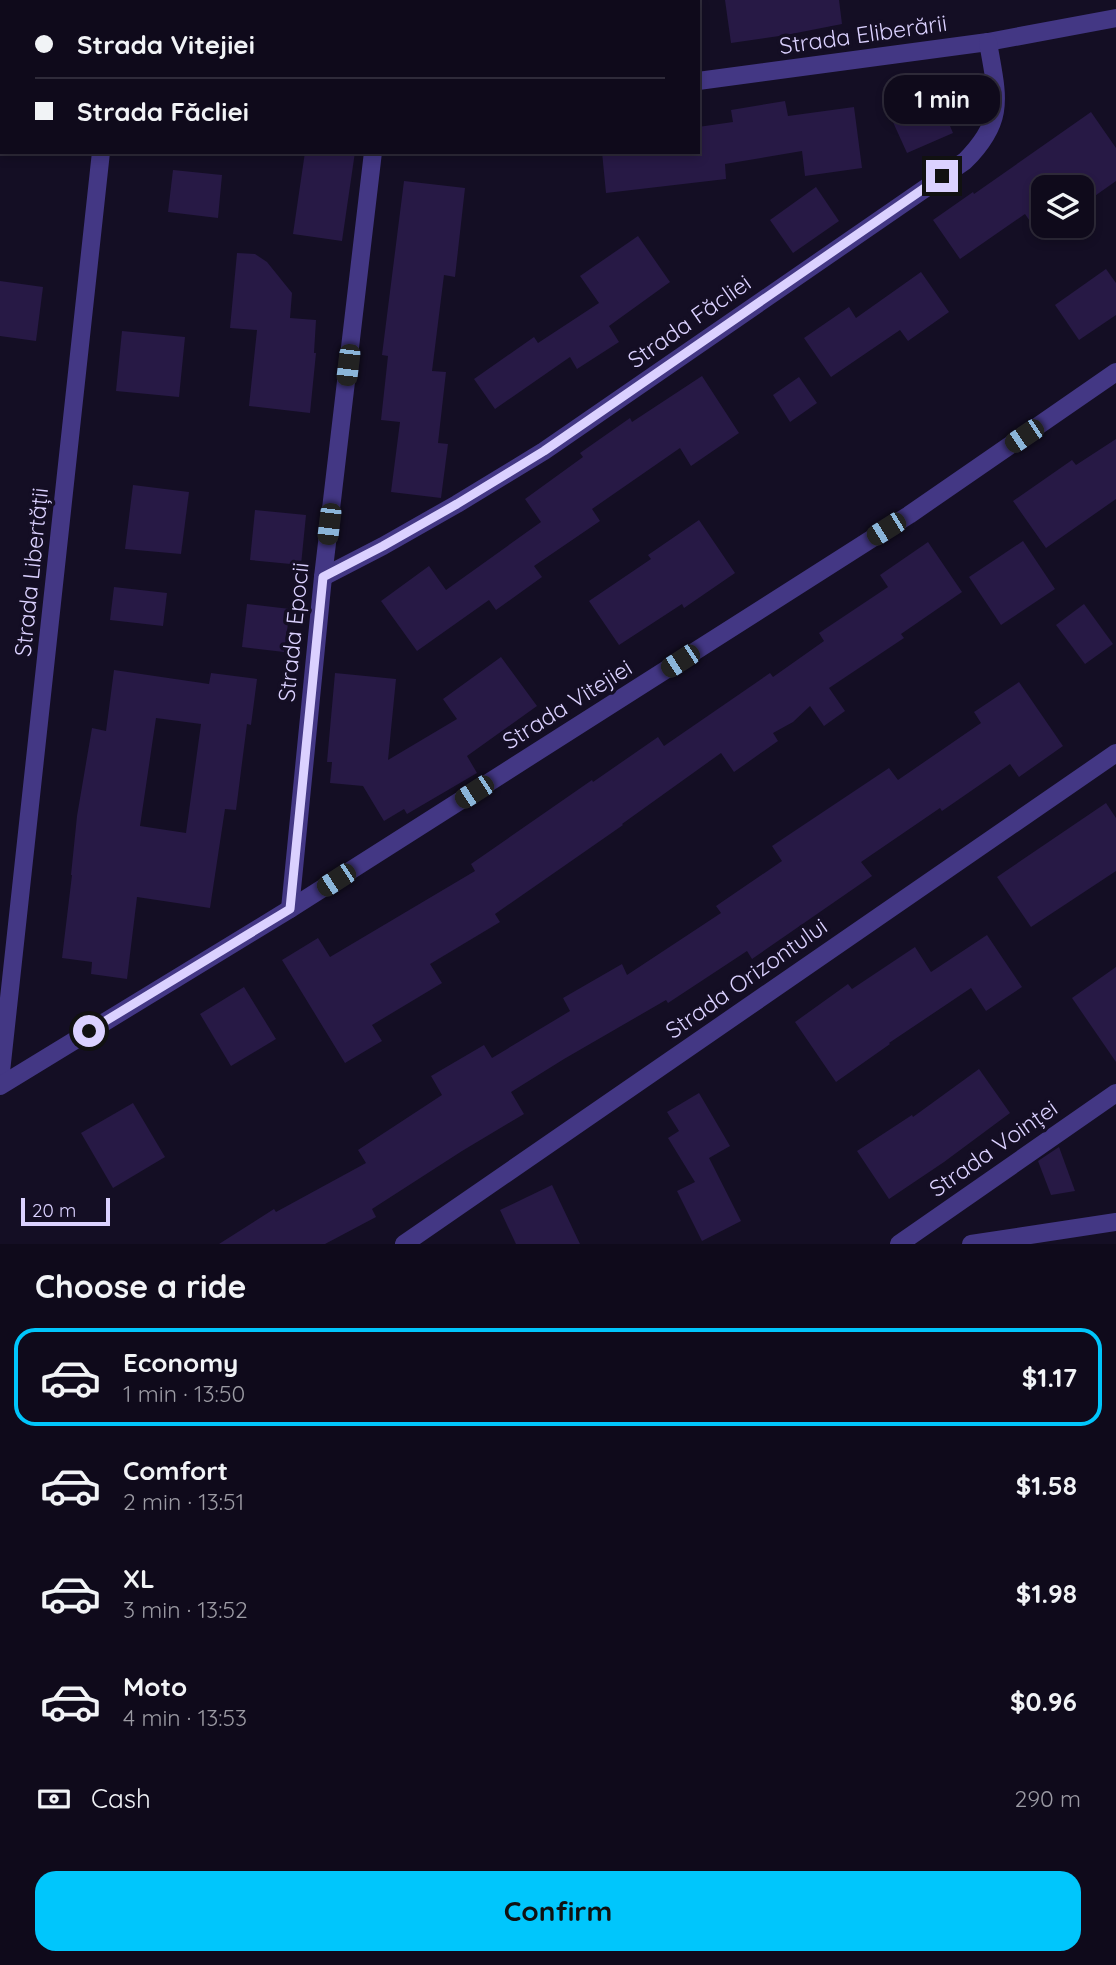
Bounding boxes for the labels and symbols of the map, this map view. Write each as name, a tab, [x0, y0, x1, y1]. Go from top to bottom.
street label: Strada Eliberării	[777, 8, 949, 60]
callout: 1 min	[884, 74, 1000, 124]
route end	[926, 160, 958, 192]
street label: Strada Făcliei	[622, 268, 756, 374]
car	[336, 343, 361, 387]
car	[1001, 416, 1048, 456]
street label: Strada Libertății	[8, 486, 54, 658]
car	[317, 502, 342, 546]
car	[863, 509, 910, 549]
street label: Strada Epocii	[271, 561, 315, 703]
car	[657, 641, 704, 681]
street label: Strada Vitejiei	[497, 653, 637, 755]
car	[451, 772, 498, 812]
car	[313, 860, 360, 900]
street label: Strada Orizontului	[660, 911, 832, 1045]
route start	[73, 1015, 105, 1047]
street label: Strada Voinței	[923, 1093, 1063, 1203]
scale bar	[21, 1195, 110, 1227]

